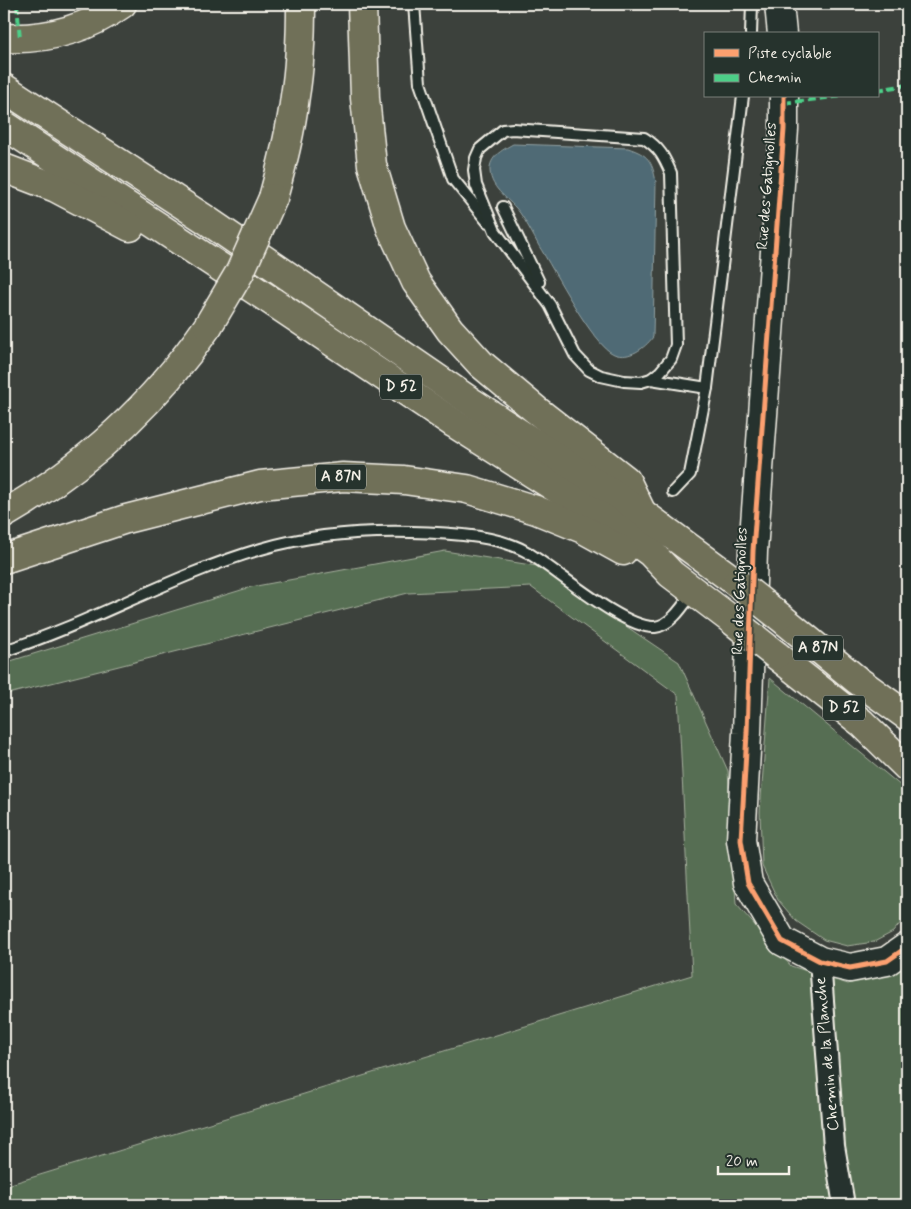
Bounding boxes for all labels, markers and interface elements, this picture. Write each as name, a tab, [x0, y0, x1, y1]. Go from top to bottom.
legend	[704, 32, 878, 98]
text: Piste cyclable	[748, 44, 832, 64]
text: Chemin	[748, 68, 801, 88]
street label: Rue des Gatignolles	[752, 122, 782, 250]
road number: D 52	[380, 374, 422, 400]
road number: A 87N	[316, 464, 366, 490]
street label: Rue des Gatignolles	[727, 527, 753, 655]
road number: A 87N	[793, 636, 843, 660]
road number: D 52	[823, 696, 865, 720]
street label: Chemin de la Planche	[810, 976, 844, 1132]
scale bar	[718, 1144, 790, 1176]
text: 20 m	[726, 1152, 758, 1172]

